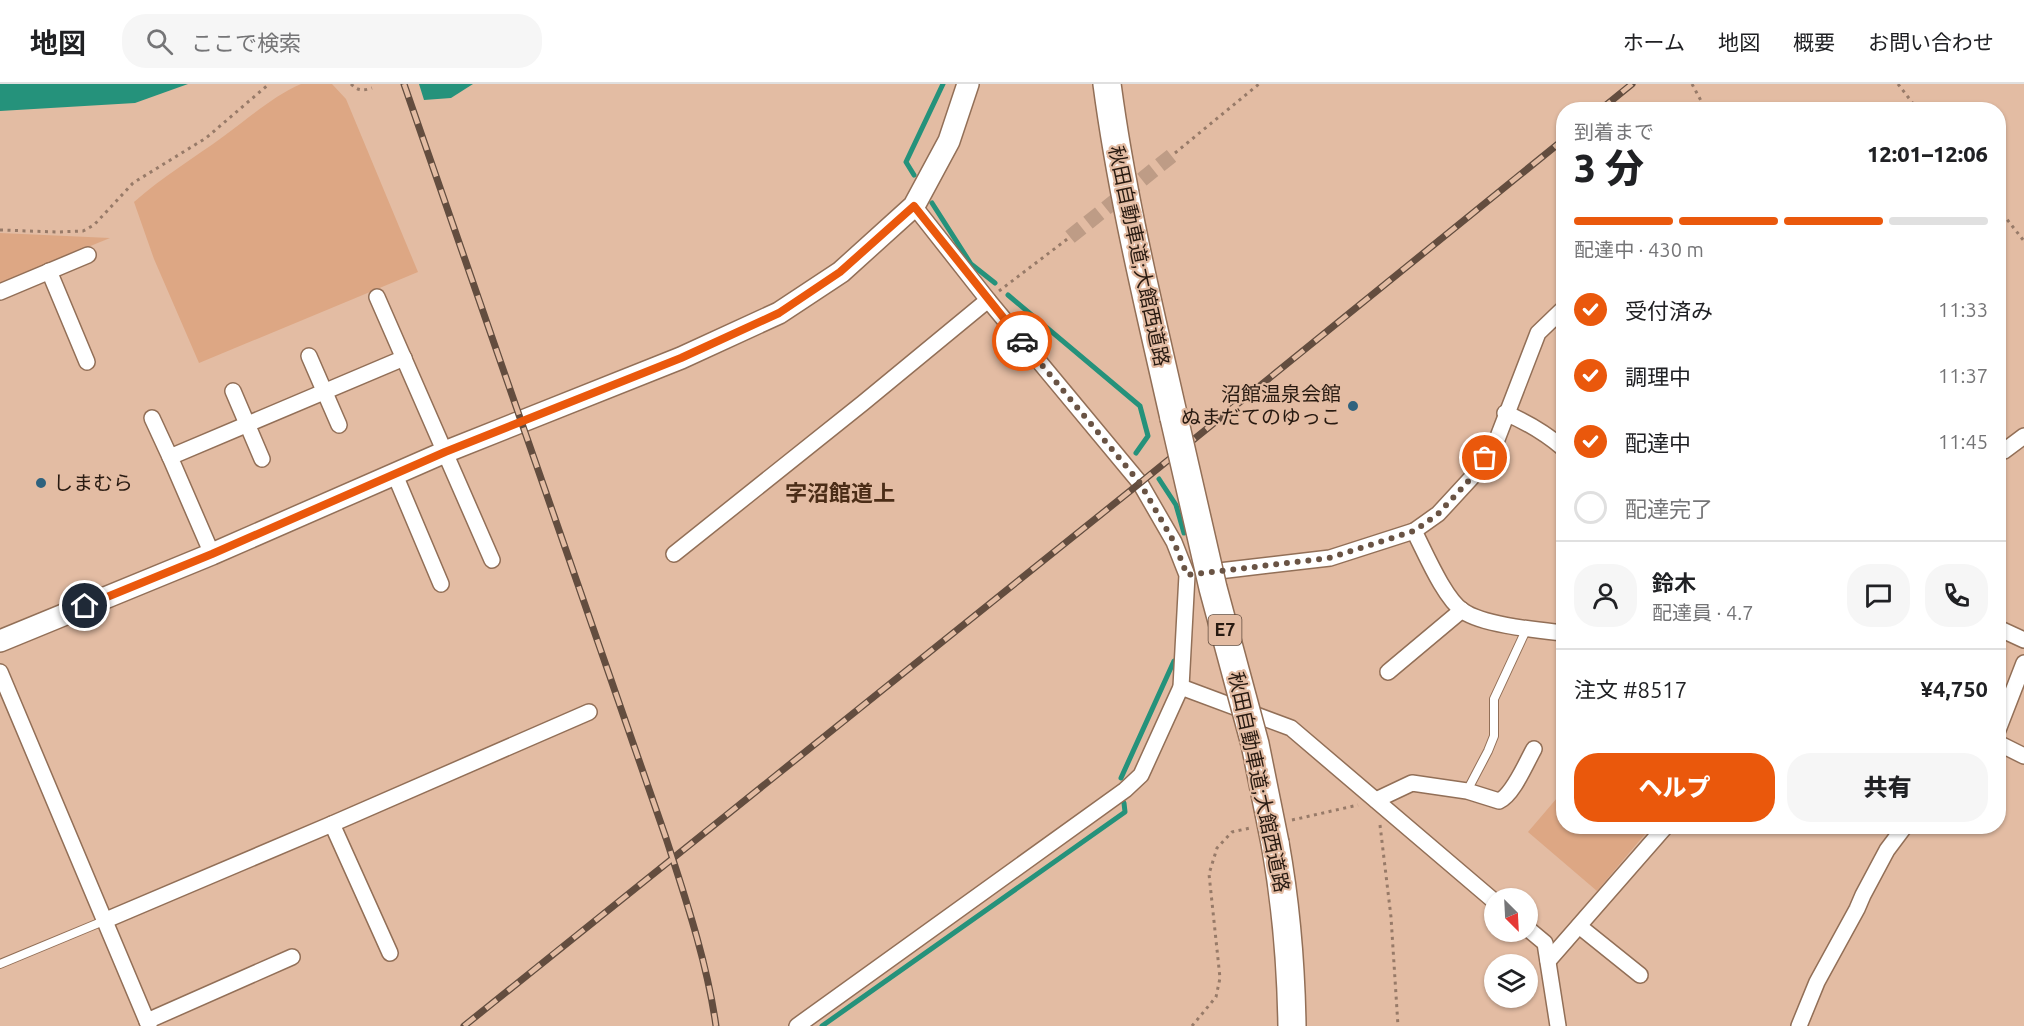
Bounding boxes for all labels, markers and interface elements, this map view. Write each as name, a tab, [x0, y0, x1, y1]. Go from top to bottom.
search box	[122, 14, 542, 68]
icon: search	[143, 25, 176, 58]
text: 地図	[30, 27, 86, 58]
text: ここで検索	[191, 30, 301, 55]
text: ホーム	[1623, 30, 1685, 54]
text: 地図	[1718, 30, 1760, 54]
text: 概要	[1793, 30, 1835, 54]
text: お問い合わせ	[1868, 30, 1994, 54]
text: 到着まで	[1574, 120, 1654, 143]
text: 12:01–12:06	[1867, 141, 1988, 166]
street label: 秋田自動車道;大館西道路	[1105, 144, 1174, 368]
text: 3 分	[1574, 146, 1644, 189]
text: 配達中 · 430 m	[1574, 238, 1704, 261]
icon: check	[1574, 293, 1607, 326]
text: 受付済み	[1625, 298, 1713, 323]
text: 11:33	[1938, 298, 1988, 321]
courier	[992, 311, 1052, 371]
icon: car	[1006, 325, 1039, 358]
icon: check	[1574, 359, 1607, 392]
text: 調理中	[1625, 364, 1691, 389]
text: 11:37	[1938, 364, 1988, 387]
place label: 沼館温泉会館 ぬまだてのゆっこ	[1181, 382, 1341, 428]
marker: 沼館温泉会館 ぬまだてのゆっこ	[1346, 399, 1360, 413]
icon: check	[1574, 425, 1607, 458]
text: 配達中	[1625, 430, 1691, 455]
text: 11:45	[1938, 430, 1988, 453]
pin	[1459, 432, 1510, 483]
icon: bag	[1468, 441, 1501, 474]
place label: しまむら	[53, 471, 133, 494]
marker: しまむら	[34, 476, 48, 490]
district label: 字沼館道上	[785, 480, 895, 505]
text: 配達完了	[1625, 496, 1713, 521]
button: person	[1574, 564, 1637, 627]
button: chat	[1847, 564, 1910, 627]
button: phone	[1925, 564, 1988, 627]
text: 鈴木	[1652, 570, 1696, 595]
pin	[59, 580, 110, 631]
icon: home	[68, 589, 101, 622]
text: 配達員 · 4.7	[1652, 601, 1754, 624]
road number: E7	[1208, 615, 1242, 645]
street label: 秋田自動車道;大館西道路	[1225, 670, 1294, 894]
text: ¥4,750	[1921, 676, 1988, 701]
text: 注文 #8517	[1574, 677, 1687, 702]
button: ヘルプ	[1574, 753, 1775, 822]
button: 共有	[1787, 753, 1988, 822]
north arrow	[1484, 888, 1538, 942]
map controls	[1484, 888, 1538, 1008]
button: layers	[1484, 954, 1538, 1008]

